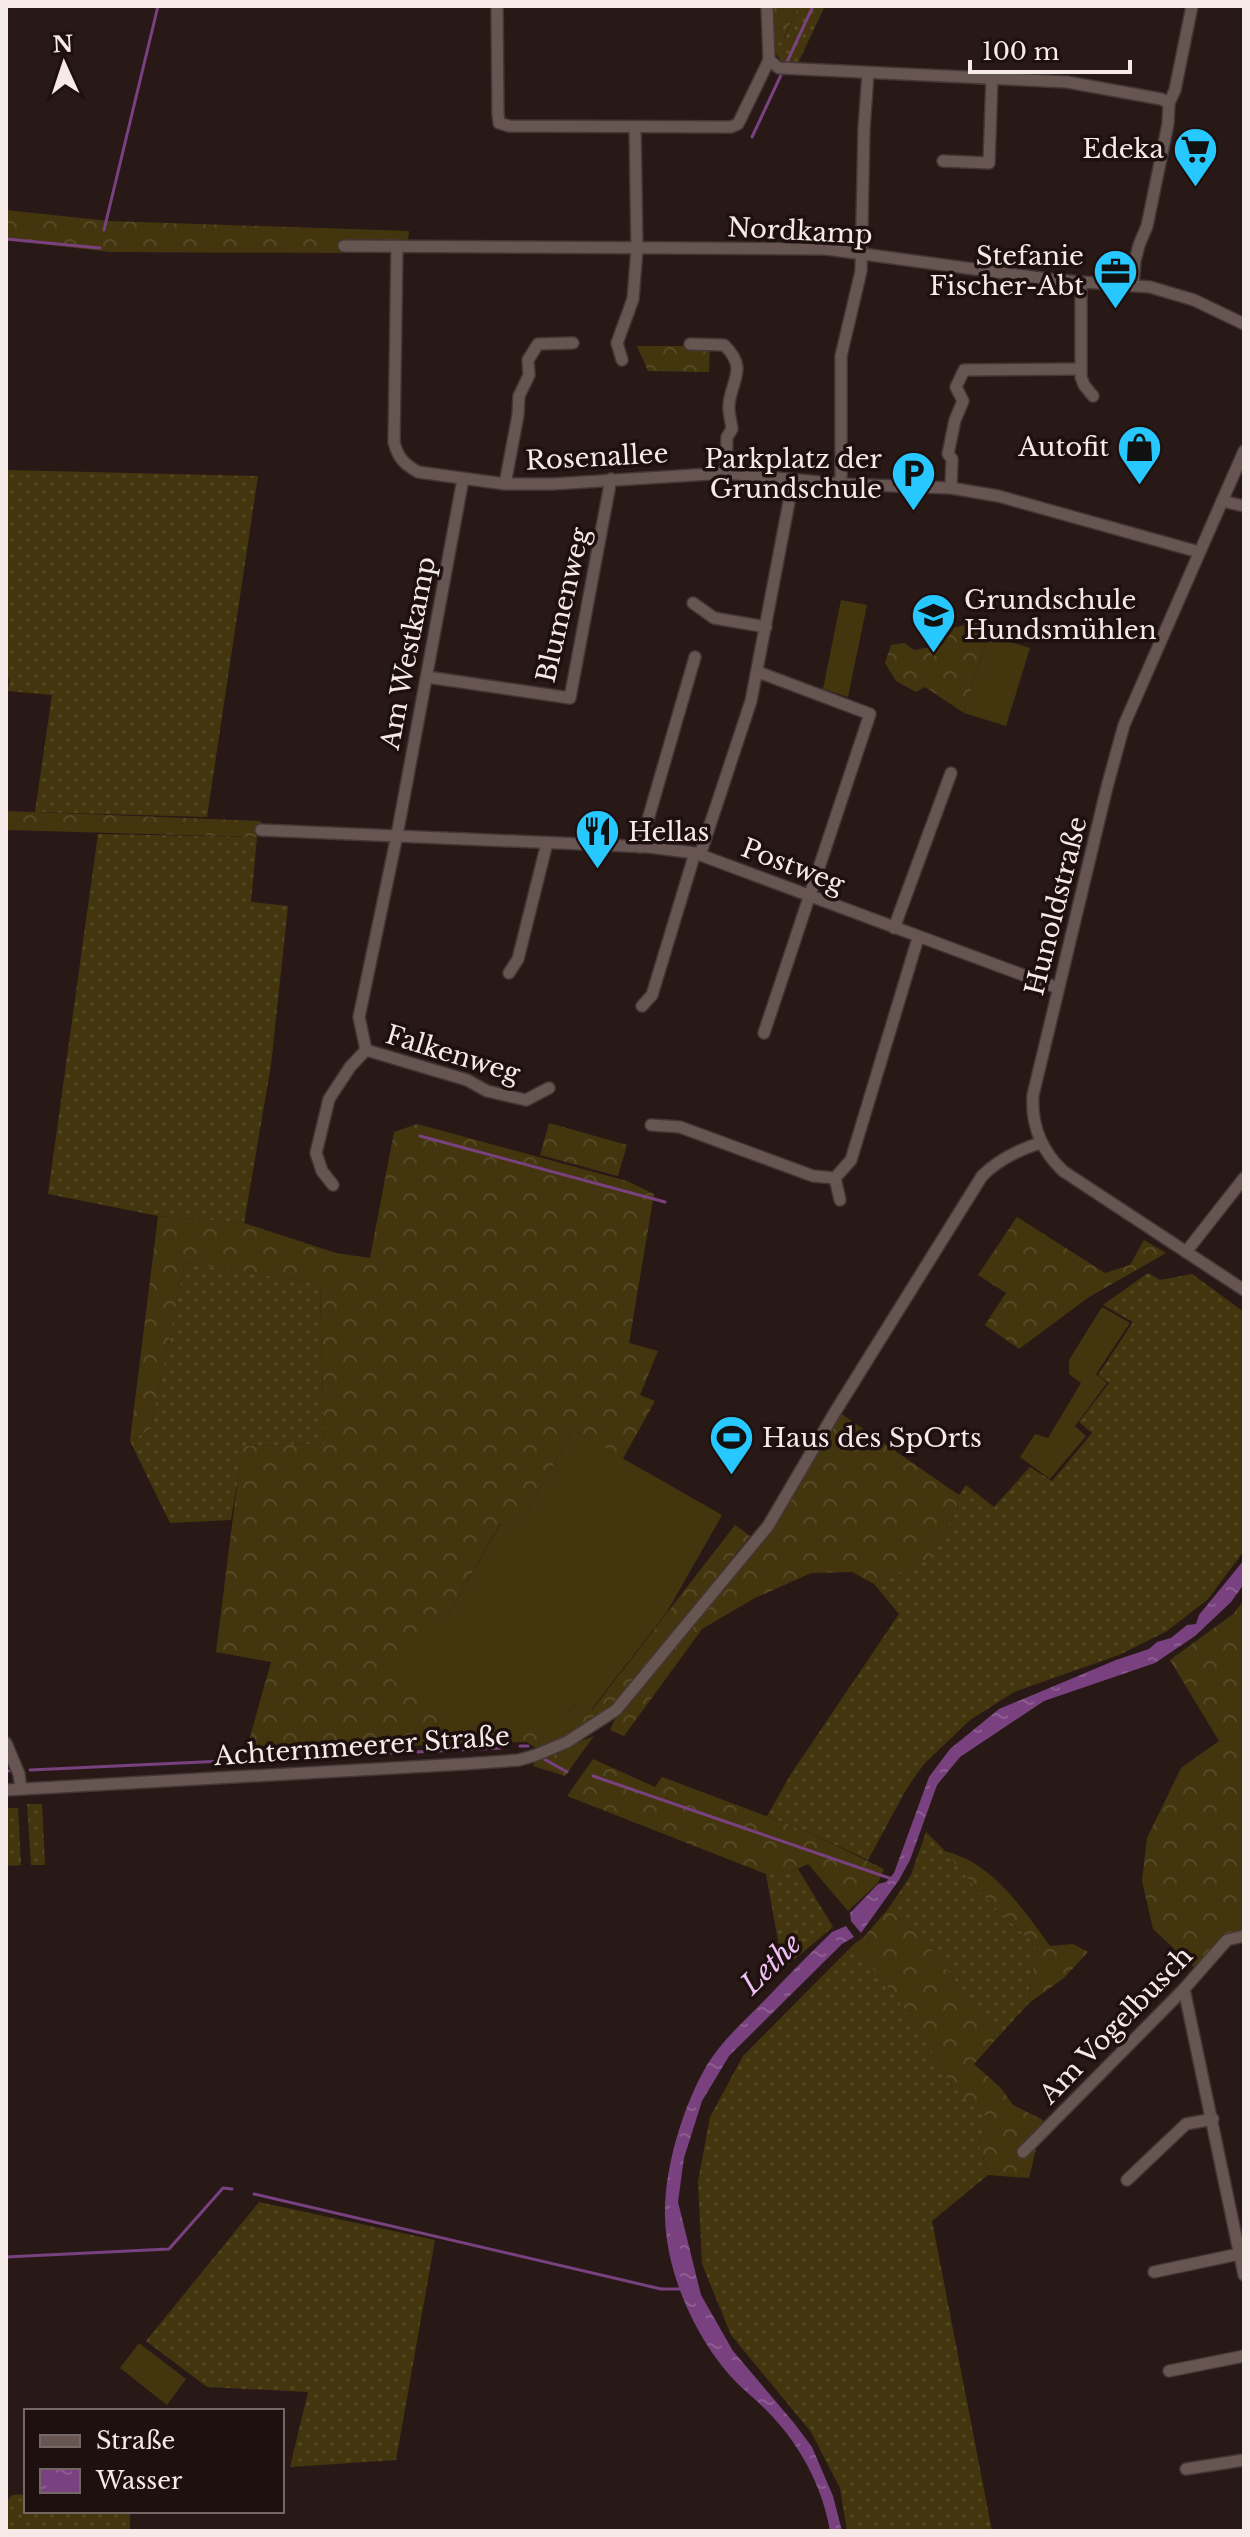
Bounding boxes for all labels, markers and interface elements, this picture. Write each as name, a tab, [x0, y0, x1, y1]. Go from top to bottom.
north arrow	[24, 24, 104, 104]
scale bar	[970, 24, 1130, 74]
text: N	[52, 30, 74, 59]
text: 100 m	[982, 37, 1060, 66]
supermarket icon: Edeka	[1171, 125, 1219, 188]
place label: Edeka	[1082, 133, 1165, 165]
street label: Nordkamp	[727, 211, 873, 251]
place label: Stefanie Fischer-Abt	[929, 240, 1084, 302]
office icon: Stefanie Fischer-Abt	[1091, 247, 1139, 310]
shop icon: Autofit	[1116, 423, 1164, 486]
place label: Autofit	[1017, 431, 1109, 463]
street label: Rosenallee	[525, 437, 669, 477]
place label: Parkplatz der Grundschule	[704, 443, 883, 505]
parking icon: Parkplatz der Grundschule	[889, 450, 937, 513]
street label: Blumenweg	[530, 524, 596, 686]
street label: Am Westkamp	[373, 554, 442, 753]
place label: Grundschule Hundsmühlen	[964, 584, 1157, 646]
school or university icon: Grundschule Hundsmühlen	[909, 591, 957, 654]
restaurant icon: Hellas	[573, 808, 621, 871]
street label: Hunoldstraße	[1018, 813, 1094, 999]
place label: Hellas	[628, 816, 709, 848]
street label: Postweg	[737, 832, 849, 900]
street label: Falkenweg	[382, 1018, 524, 1090]
sports icon: Haus des SpOrts	[707, 1414, 755, 1477]
place label: Haus des SpOrts	[762, 1422, 982, 1454]
street label: Achternmeerer Straße	[212, 1720, 511, 1772]
water label: Lethe	[733, 1926, 809, 2002]
street label: Am Vogelbusch	[1032, 1940, 1199, 2111]
legend	[24, 2409, 284, 2513]
text: Straße	[96, 2426, 175, 2455]
text: Wasser	[95, 2466, 183, 2495]

